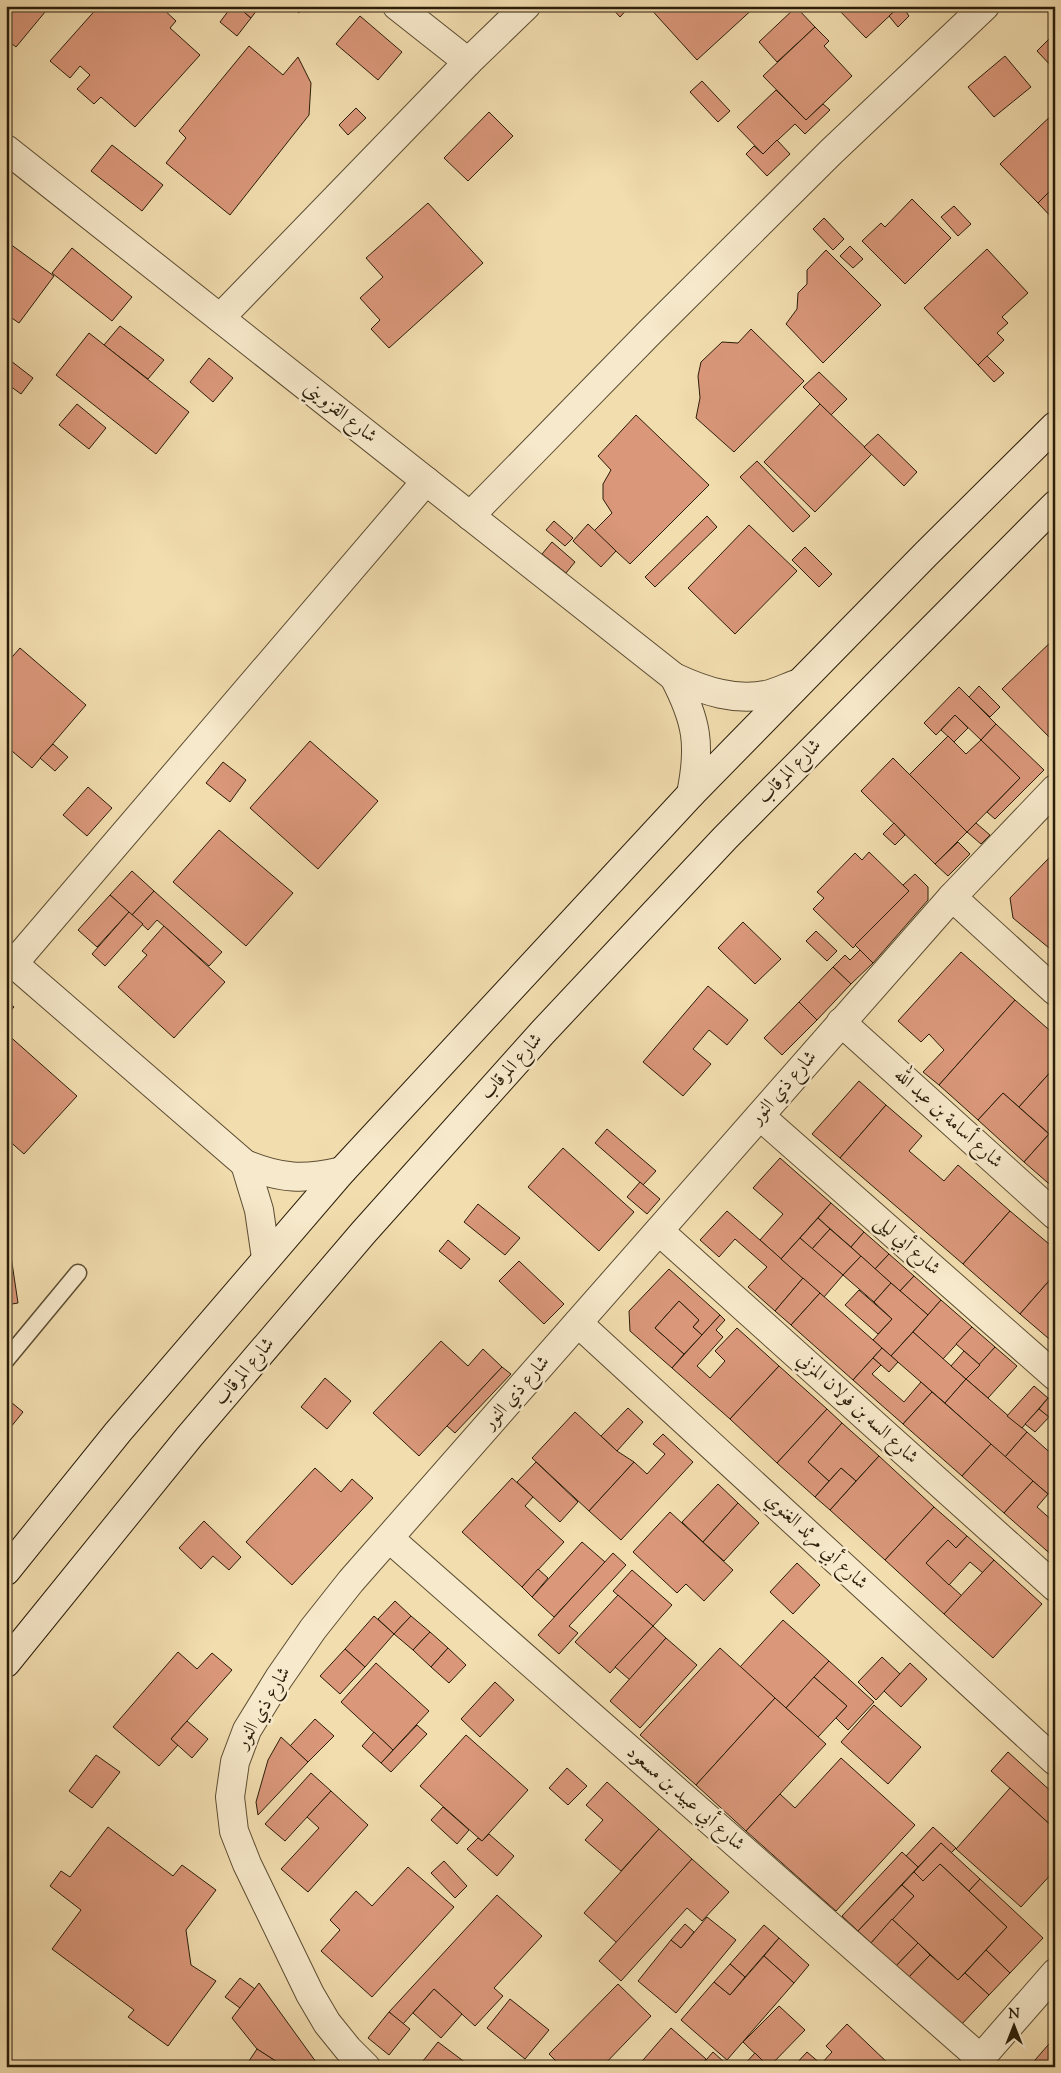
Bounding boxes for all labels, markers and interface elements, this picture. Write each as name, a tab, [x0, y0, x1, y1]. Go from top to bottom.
street label: شارع القزويني	[296, 376, 382, 452]
street label: شارع المرقاب	[752, 733, 828, 811]
street label: شارع المرقاب	[475, 1028, 549, 1106]
street label: شارع ذي النور	[743, 1045, 824, 1132]
street label: شارع أسامة بن عبد الله	[888, 1060, 1010, 1175]
street label: شارع أبي ليلى	[868, 1209, 947, 1282]
street label: شارع المرقاب	[208, 1332, 282, 1412]
street label: شارع السه بن فولان المزني	[790, 1347, 924, 1471]
street label: شارع ذي النور	[476, 1350, 557, 1437]
street label: شارع أبي مرثد الغنوي	[759, 1487, 874, 1597]
street label: شارع ذي النور	[229, 1662, 298, 1756]
street label: شارع أبي عبيد بن مسعود	[620, 1739, 751, 1858]
north arrow	[988, 2000, 1038, 2050]
text: N	[1008, 2005, 1020, 2025]

